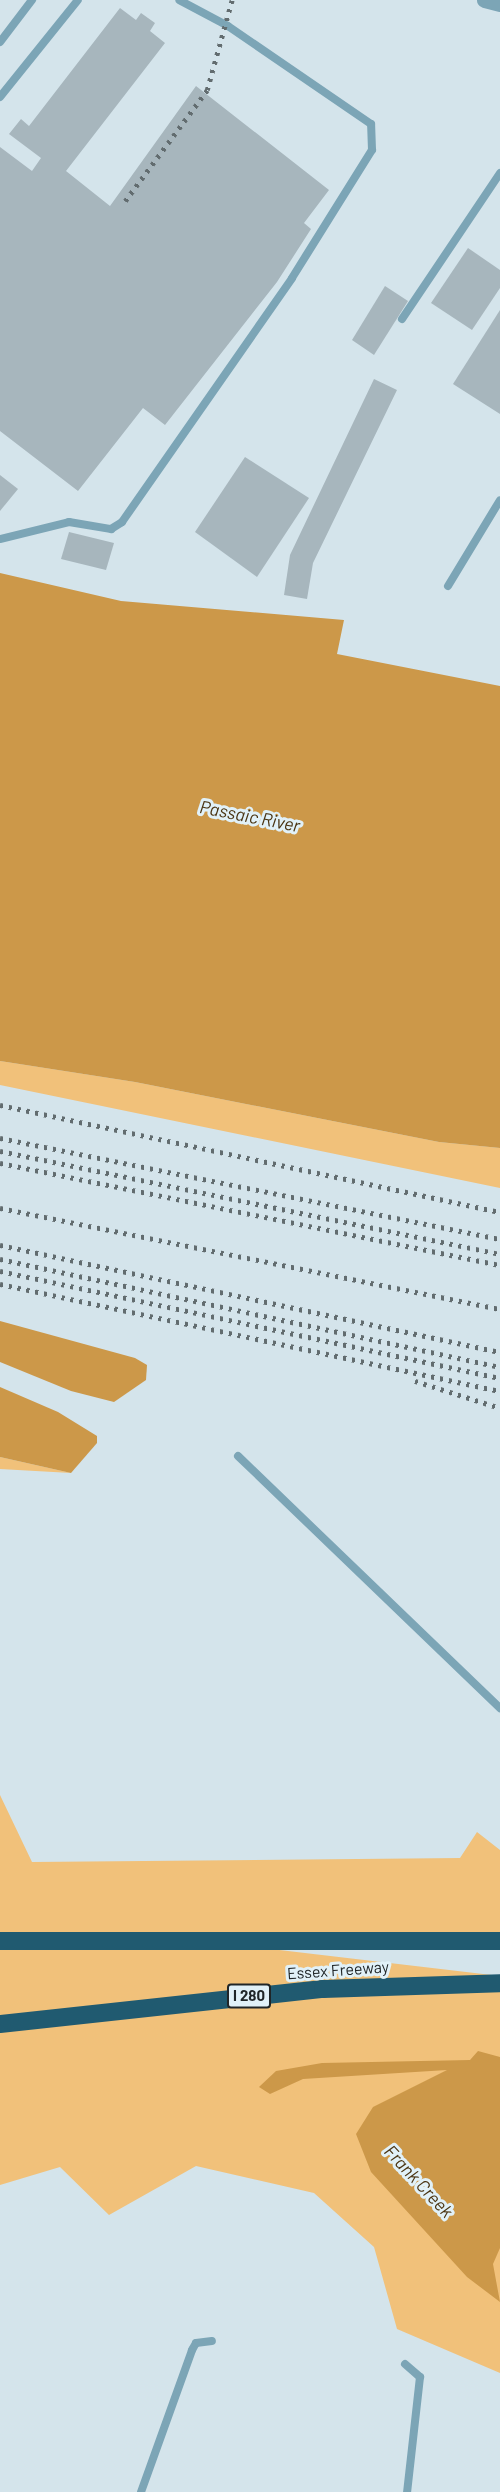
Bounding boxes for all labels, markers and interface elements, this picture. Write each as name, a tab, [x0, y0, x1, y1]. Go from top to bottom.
water label: Passaic River	[198, 796, 302, 836]
street label: Essex Freeway	[286, 1957, 390, 1983]
road number: I 280	[226, 1984, 272, 2008]
water label: Frank Creek	[380, 2140, 458, 2222]

